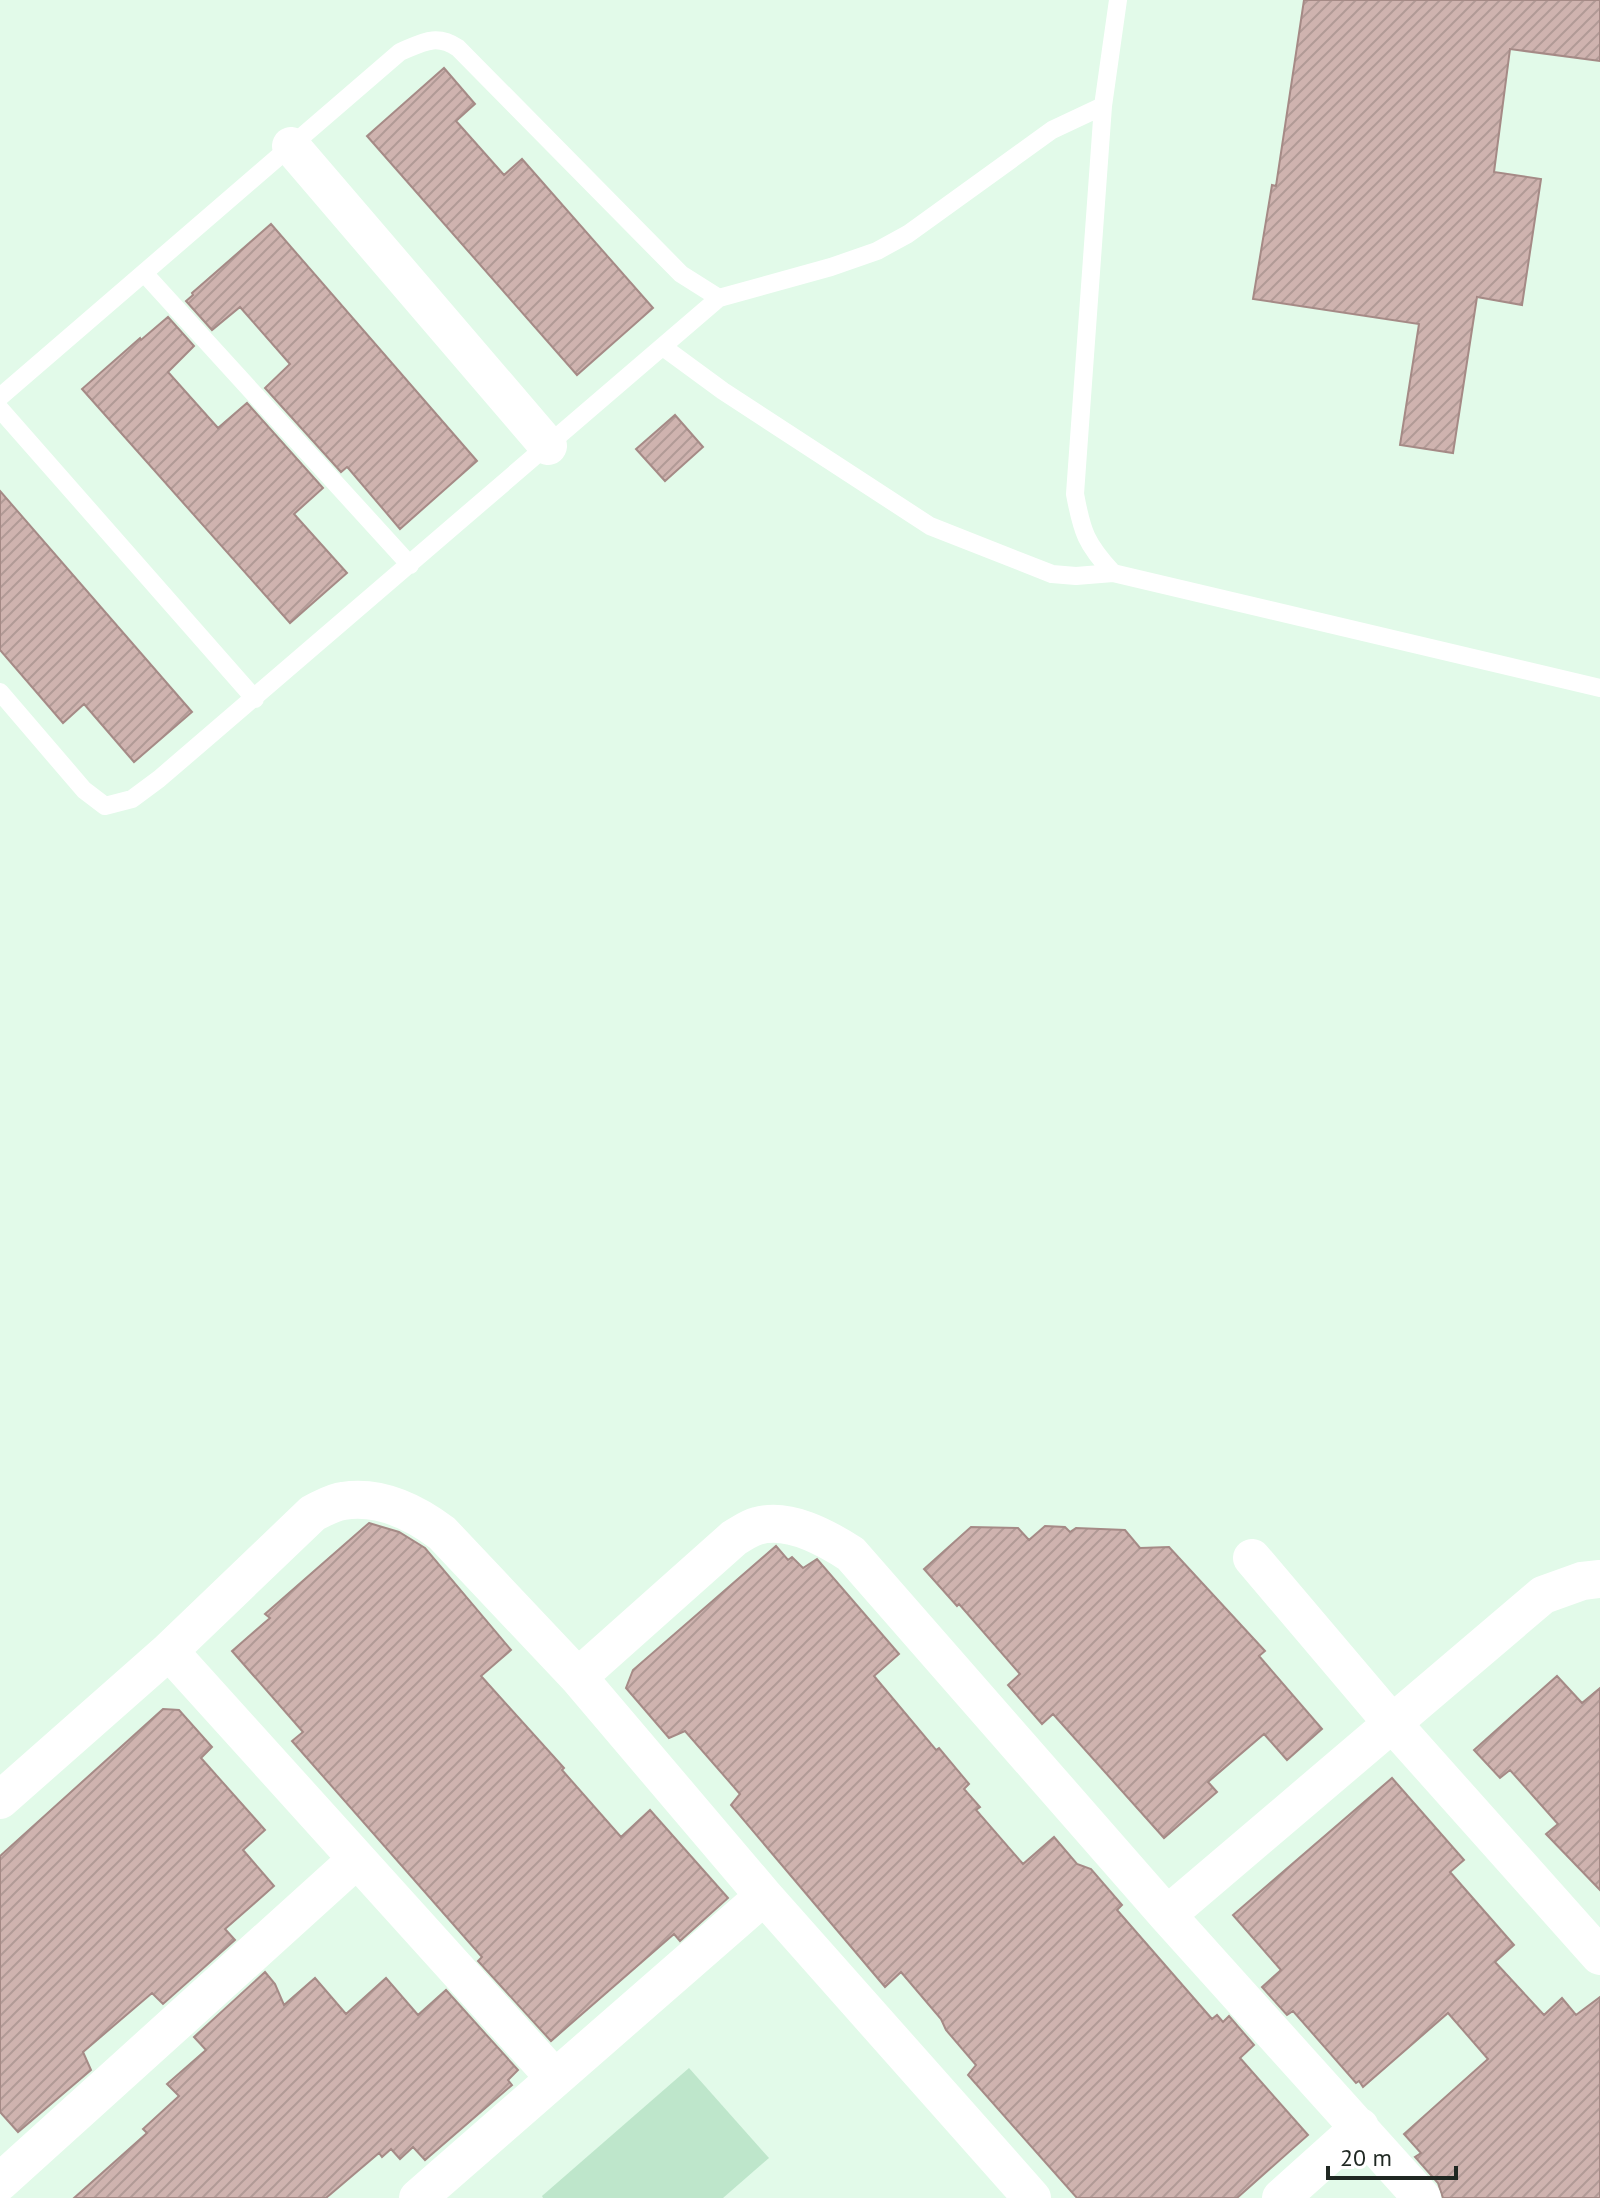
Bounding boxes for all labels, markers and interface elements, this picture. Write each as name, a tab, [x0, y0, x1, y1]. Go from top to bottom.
scale bar	[1328, 2130, 1456, 2180]
text: 20 m	[1340, 2142, 1392, 2173]

